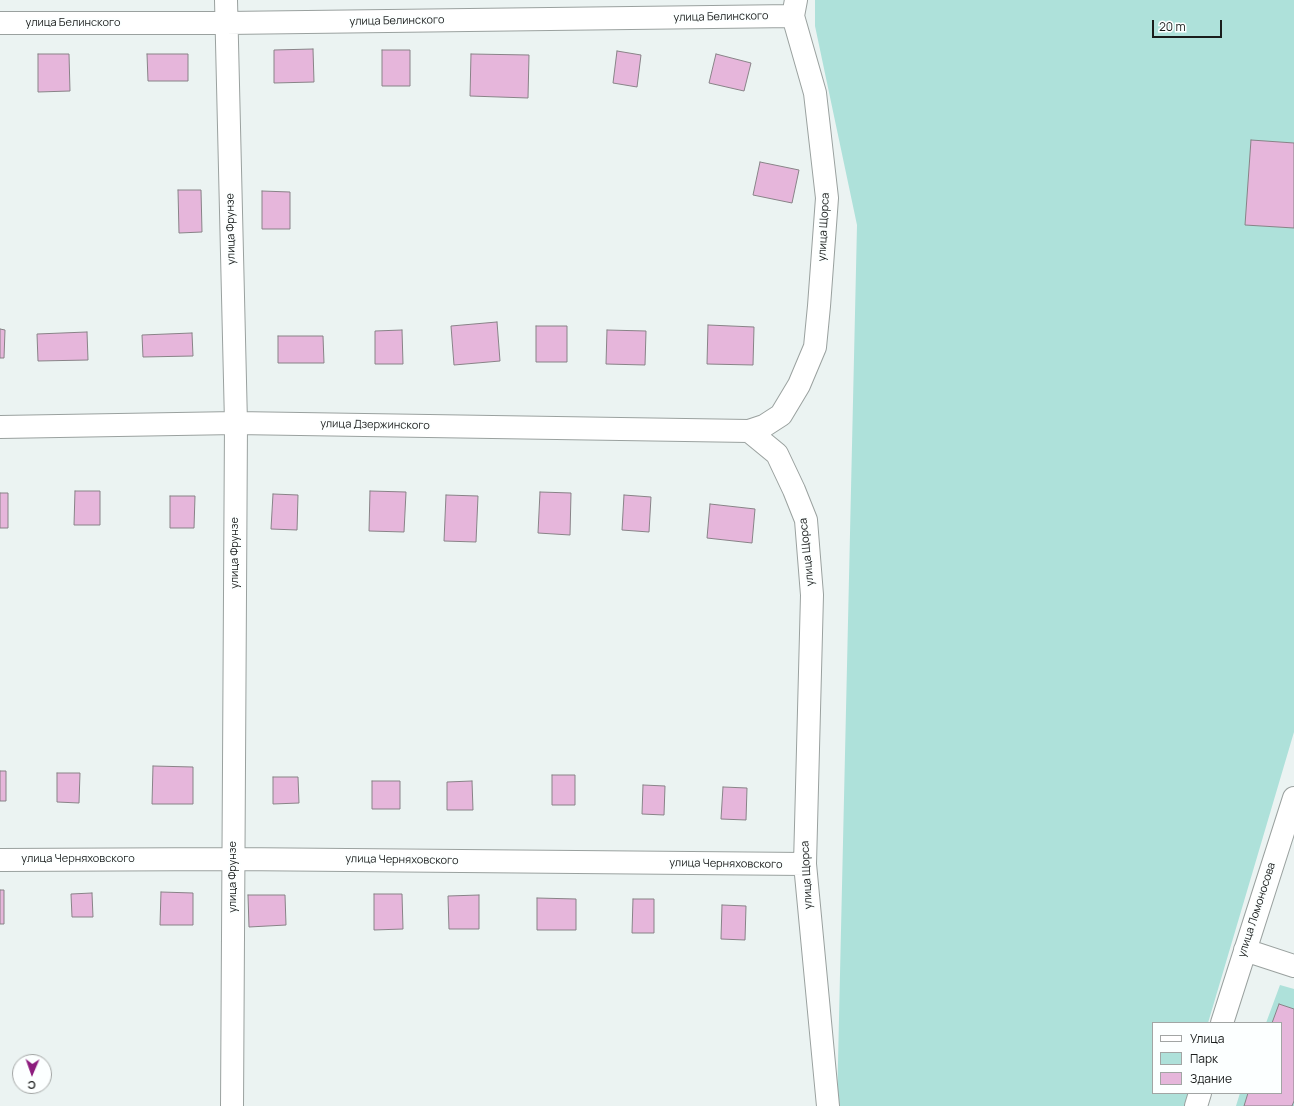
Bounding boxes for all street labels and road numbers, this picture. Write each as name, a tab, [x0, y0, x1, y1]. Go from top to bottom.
street label: улица Белинского	[673, 10, 769, 24]
street label: улица Белинского	[349, 14, 445, 28]
street label: улица Белинского	[26, 16, 120, 30]
street label: улица Щорса	[816, 192, 832, 262]
street label: улица Фрунзе	[224, 193, 238, 265]
street label: улица Дзержинского	[320, 417, 430, 433]
street label: улица Фрунзе	[228, 517, 242, 589]
street label: улица Щорса	[797, 517, 817, 587]
street label: улица Щорса	[799, 840, 815, 910]
street label: улица Фрунзе	[226, 841, 240, 913]
street label: улица Черняховского	[21, 852, 135, 866]
street label: улица Черняховского	[345, 852, 459, 868]
street label: улица Черняховского	[669, 856, 783, 872]
street label: улица Ломоносова	[1235, 861, 1279, 959]

